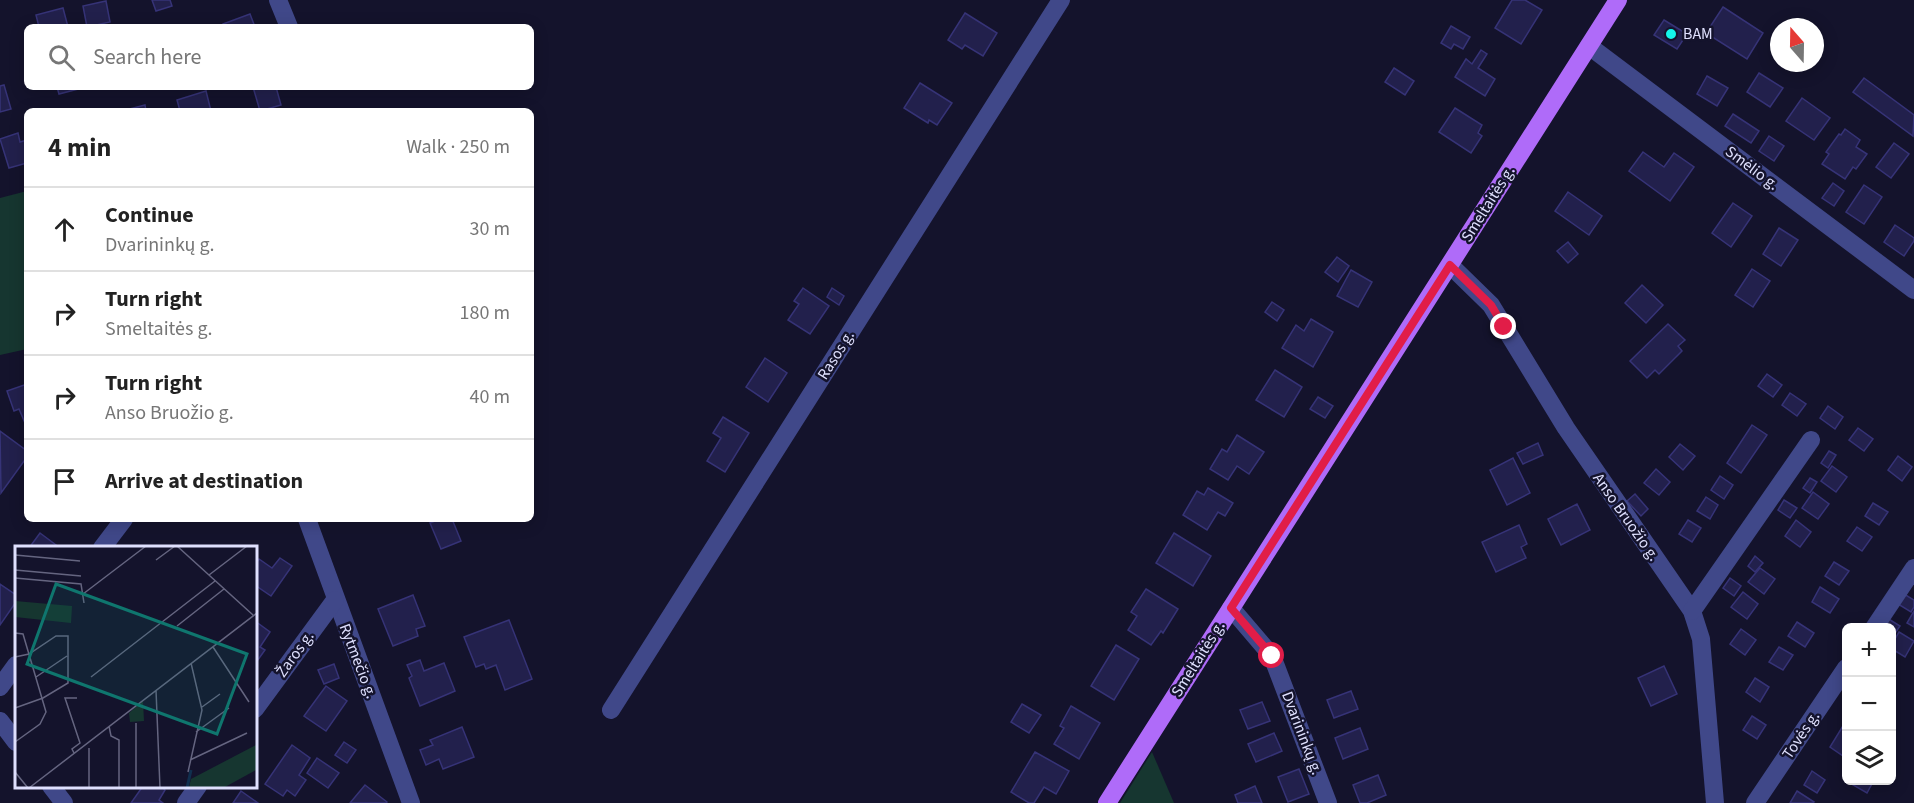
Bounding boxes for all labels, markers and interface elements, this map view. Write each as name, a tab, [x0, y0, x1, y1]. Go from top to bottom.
north arrow	[1770, 18, 1824, 72]
place label: BAM	[1683, 23, 1713, 45]
search box	[24, 24, 534, 90]
marker: BAM	[1664, 27, 1678, 41]
icon: search	[45, 41, 78, 74]
text: Search here	[93, 41, 201, 73]
text: 4 min	[48, 129, 111, 166]
text: Walk · 250 m	[406, 133, 510, 161]
street label: Smėlio g.	[1721, 141, 1783, 195]
street label: Smeltaitės g.	[1456, 162, 1520, 246]
text: Continue	[105, 199, 194, 231]
icon: ahead	[48, 213, 81, 246]
text: 30 m	[470, 215, 510, 243]
text: Dvarininkų g.	[105, 231, 215, 259]
text: Turn right	[105, 283, 202, 315]
icon: right	[48, 297, 81, 330]
text: 180 m	[460, 299, 510, 327]
route end	[1490, 313, 1516, 339]
text: Smeltaitės g.	[105, 315, 212, 343]
street label: Rasos g.	[812, 326, 860, 384]
text: Turn right	[105, 367, 202, 399]
icon: right	[48, 381, 81, 414]
text: 40 m	[470, 383, 510, 411]
text: Anso Bruožio g.	[105, 399, 234, 427]
icon: arrive	[48, 465, 81, 498]
text: Arrive at destination	[105, 465, 303, 497]
street label: Anso Bruožio g.	[1587, 469, 1665, 565]
inset map	[15, 546, 256, 788]
street label: Smeltaitės g.	[1166, 617, 1230, 701]
street label: Rytmečio g.	[334, 620, 382, 702]
map controls	[1842, 623, 1896, 785]
button: +	[1842, 623, 1896, 677]
street label: Žaros g.	[271, 626, 319, 682]
route start	[1258, 642, 1284, 668]
button: −	[1842, 677, 1896, 731]
street label: Dvarininkų g.	[1276, 688, 1328, 778]
street label: Tovės g.	[1777, 707, 1825, 763]
button: layers	[1842, 731, 1896, 785]

